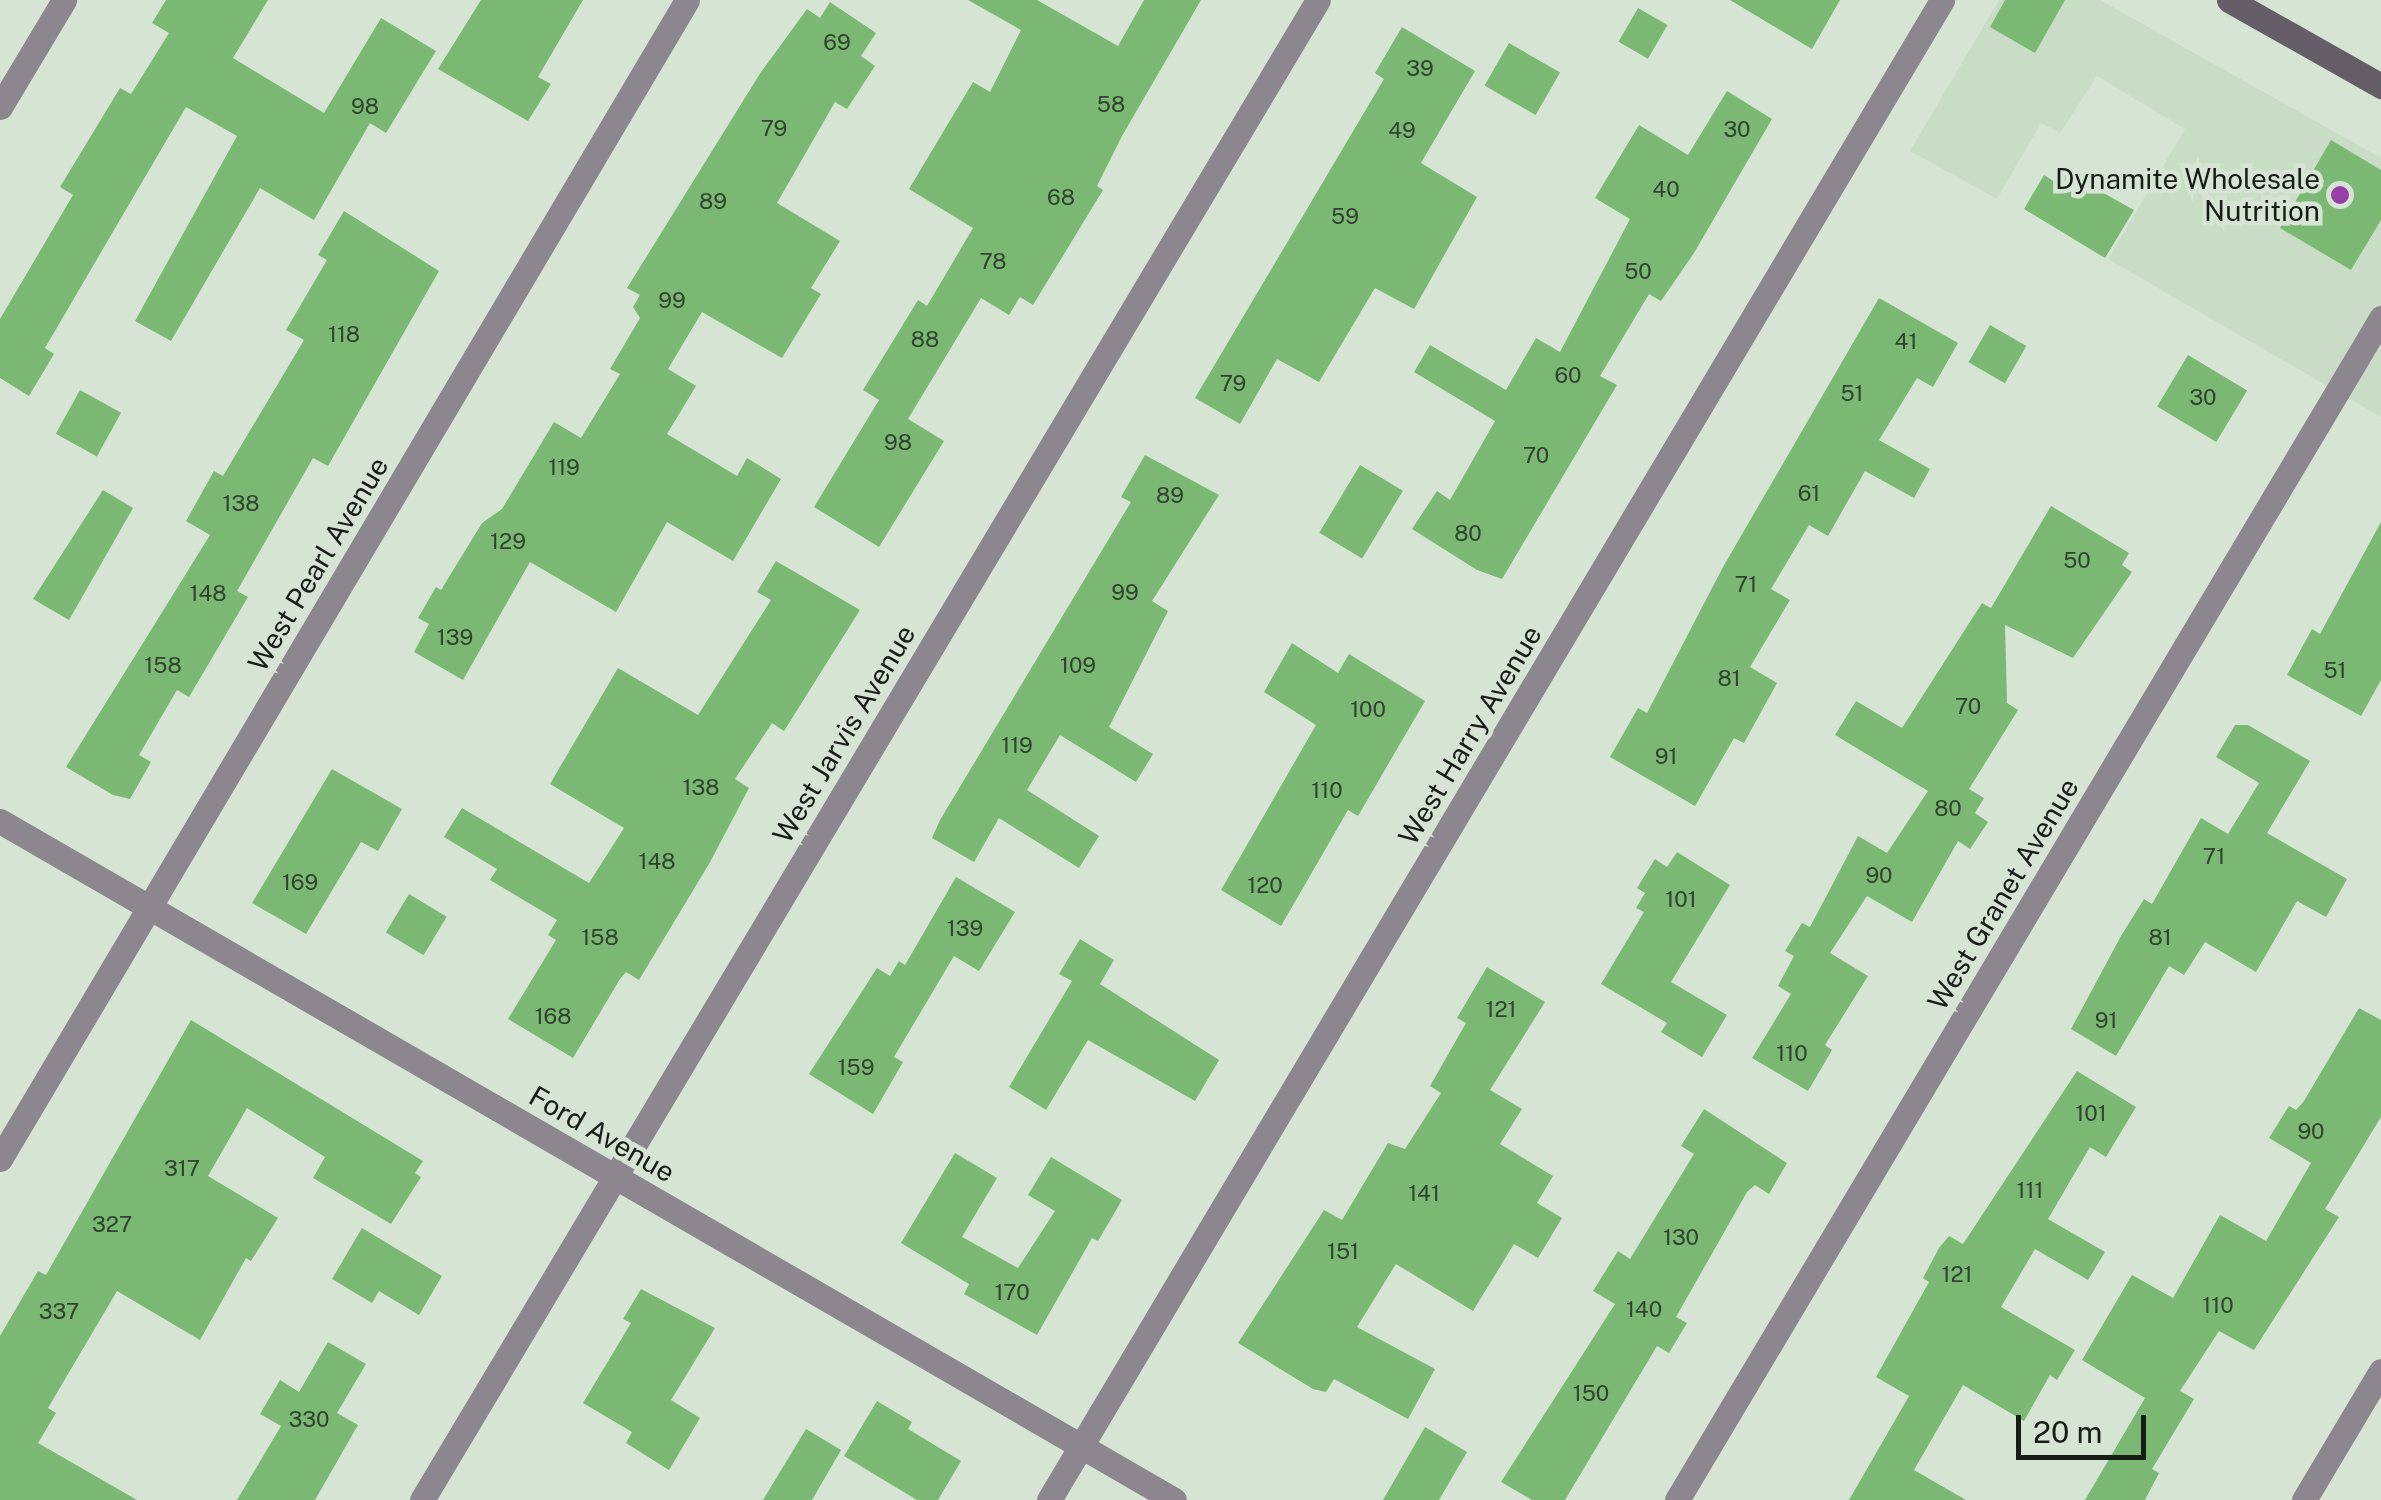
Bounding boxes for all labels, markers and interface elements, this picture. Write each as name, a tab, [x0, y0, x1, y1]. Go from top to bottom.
house number: 69	[823, 30, 851, 56]
house number: 39	[1406, 56, 1434, 82]
house number: 58	[1097, 92, 1125, 118]
house number: 98	[351, 94, 379, 120]
house number: 79	[761, 116, 787, 142]
house number: 30	[1723, 117, 1751, 143]
house number: 49	[1388, 118, 1416, 144]
place label: Dynamite Wholesale Nutrition	[2054, 162, 2320, 228]
house number: 40	[1652, 177, 1680, 203]
marker: Dynamite Wholesale Nutrition	[2329, 184, 2351, 206]
house number: 68	[1047, 185, 1075, 211]
house number: 89	[699, 189, 727, 215]
house number: 59	[1331, 204, 1359, 230]
house number: 78	[979, 249, 1007, 275]
house number: 50	[1624, 259, 1652, 285]
house number: 99	[658, 288, 686, 314]
house number: 118	[328, 322, 360, 348]
house number: 88	[911, 327, 939, 353]
house number: 41	[1895, 329, 1917, 355]
house number: 60	[1554, 363, 1582, 389]
house number: 79	[1220, 371, 1246, 397]
house number: 51	[1840, 381, 1864, 407]
house number: 30	[2189, 385, 2217, 411]
house number: 98	[884, 430, 912, 456]
house number: 70	[1523, 443, 1549, 469]
street label: West Pearl Avenue	[241, 451, 395, 677]
house number: 119	[548, 455, 580, 481]
house number: 61	[1798, 481, 1820, 507]
house number: 89	[1156, 483, 1184, 509]
house number: 138	[223, 491, 259, 517]
house number: 80	[1454, 521, 1482, 547]
house number: 129	[490, 529, 526, 555]
house number: 50	[2063, 548, 2091, 574]
house number: 71	[1735, 572, 1757, 598]
house number: 99	[1111, 580, 1139, 606]
house number: 148	[189, 581, 227, 607]
street label: West Jarvis Avenue	[766, 619, 922, 849]
street label: West Harry Avenue	[1391, 619, 1549, 851]
house number: 139	[437, 625, 473, 651]
house number: 158	[144, 653, 182, 679]
house number: 109	[1060, 653, 1096, 679]
house number: 51	[2323, 658, 2347, 684]
house number: 81	[1717, 666, 1741, 692]
house number: 70	[1955, 694, 1981, 720]
house number: 100	[1350, 697, 1386, 723]
house number: 119	[1001, 733, 1033, 759]
house number: 91	[1655, 744, 1677, 770]
street label: West Granet Avenue	[1921, 772, 2085, 1016]
house number: 138	[683, 775, 719, 801]
house number: 110	[1311, 778, 1343, 804]
house number: 80	[1934, 796, 1962, 822]
house number: 71	[2203, 844, 2225, 870]
house number: 148	[638, 849, 676, 875]
house number: 90	[1865, 863, 1893, 889]
house number: 169	[282, 870, 318, 896]
house number: 120	[1247, 873, 1283, 899]
house number: 101	[1665, 887, 1697, 913]
house number: 139	[947, 916, 983, 942]
house number: 158	[581, 925, 619, 951]
house number: 81	[2148, 925, 2172, 951]
house number: 121	[1485, 997, 1517, 1023]
house number: 168	[535, 1004, 571, 1030]
house number: 91	[2095, 1008, 2117, 1034]
house number: 110	[1776, 1041, 1808, 1067]
house number: 159	[838, 1055, 874, 1081]
street label: Ford Avenue	[523, 1079, 681, 1189]
house number: 101	[2075, 1101, 2107, 1127]
house number: 90	[2297, 1119, 2325, 1145]
house number: 317	[164, 1156, 200, 1182]
house number: 111	[2017, 1178, 2043, 1204]
house number: 141	[1408, 1181, 1440, 1207]
house number: 327	[92, 1212, 132, 1238]
house number: 130	[1663, 1225, 1699, 1251]
house number: 151	[1327, 1239, 1359, 1265]
house number: 121	[1941, 1262, 1973, 1288]
house number: 170	[994, 1280, 1030, 1306]
house number: 110	[2202, 1293, 2234, 1319]
house number: 140	[1626, 1297, 1662, 1323]
house number: 337	[39, 1299, 79, 1325]
house number: 150	[1573, 1381, 1609, 1407]
scale bar	[2021, 1395, 2151, 1457]
house number: 330	[289, 1407, 329, 1433]
text: 20 m	[2033, 1414, 2102, 1450]

